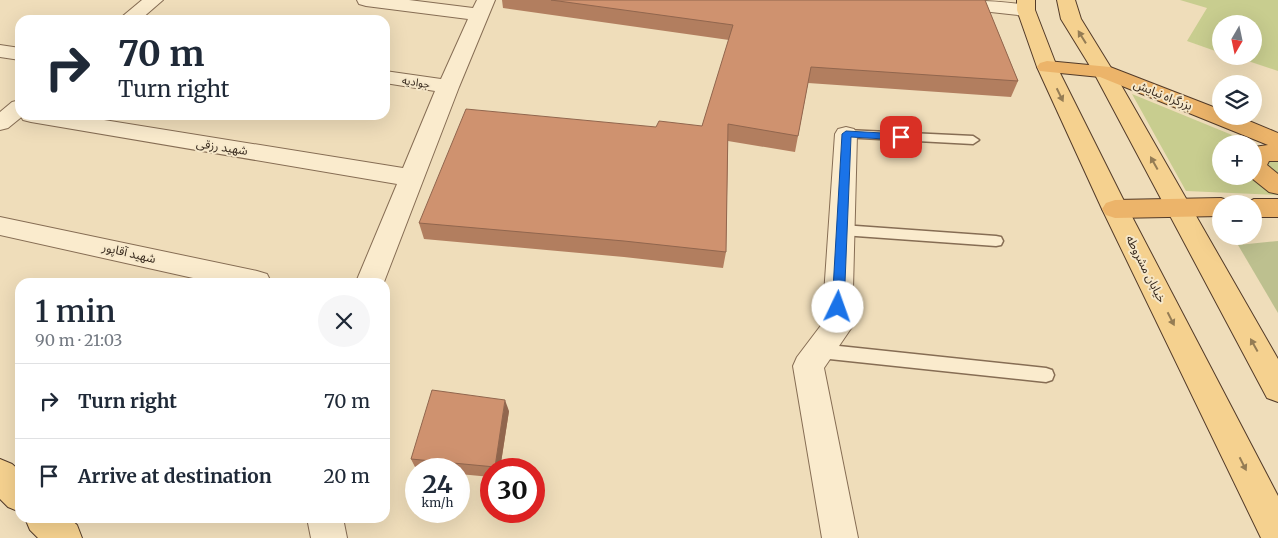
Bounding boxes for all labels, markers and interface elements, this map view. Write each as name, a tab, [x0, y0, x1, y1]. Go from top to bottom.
north arrow	[1212, 15, 1262, 65]
map controls	[1212, 15, 1262, 245]
one-way arrow	[1078, 30, 1087, 43]
text: 70 m	[118, 32, 205, 76]
icon: right	[35, 35, 100, 100]
street label: جوادیه	[401, 73, 432, 91]
text: Turn right	[118, 75, 229, 103]
button: layers	[1212, 75, 1262, 125]
street label: بزرگراه نیایش	[1132, 76, 1195, 113]
one-way arrow	[1056, 87, 1065, 102]
pin	[880, 116, 922, 158]
icon: arrive	[887, 123, 915, 151]
street label: شهید رزقی	[195, 135, 249, 158]
button: +	[1212, 135, 1262, 185]
one-way arrow	[1150, 157, 1159, 170]
button: −	[1212, 195, 1262, 245]
street label: خیابان مشروطه	[1123, 233, 1170, 305]
street label: شهید آقاپور	[100, 239, 157, 267]
position arrow	[811, 280, 863, 332]
text: 1 min	[35, 292, 116, 330]
button: close	[318, 295, 370, 347]
one-way arrow	[1167, 312, 1175, 326]
text: 90 m · 21:03	[35, 330, 122, 350]
one-way arrow	[1250, 338, 1259, 352]
icon: right	[35, 387, 63, 415]
text: Turn right	[78, 389, 177, 413]
text: 70 m	[324, 389, 370, 413]
one-way arrow	[1239, 457, 1247, 471]
speed limit sign: 30	[480, 458, 545, 523]
icon: arrive	[35, 462, 63, 490]
text: Arrive at destination	[78, 464, 272, 488]
text: 20 m	[323, 464, 370, 488]
text: 24	[422, 468, 453, 500]
text: km/h	[422, 495, 453, 510]

